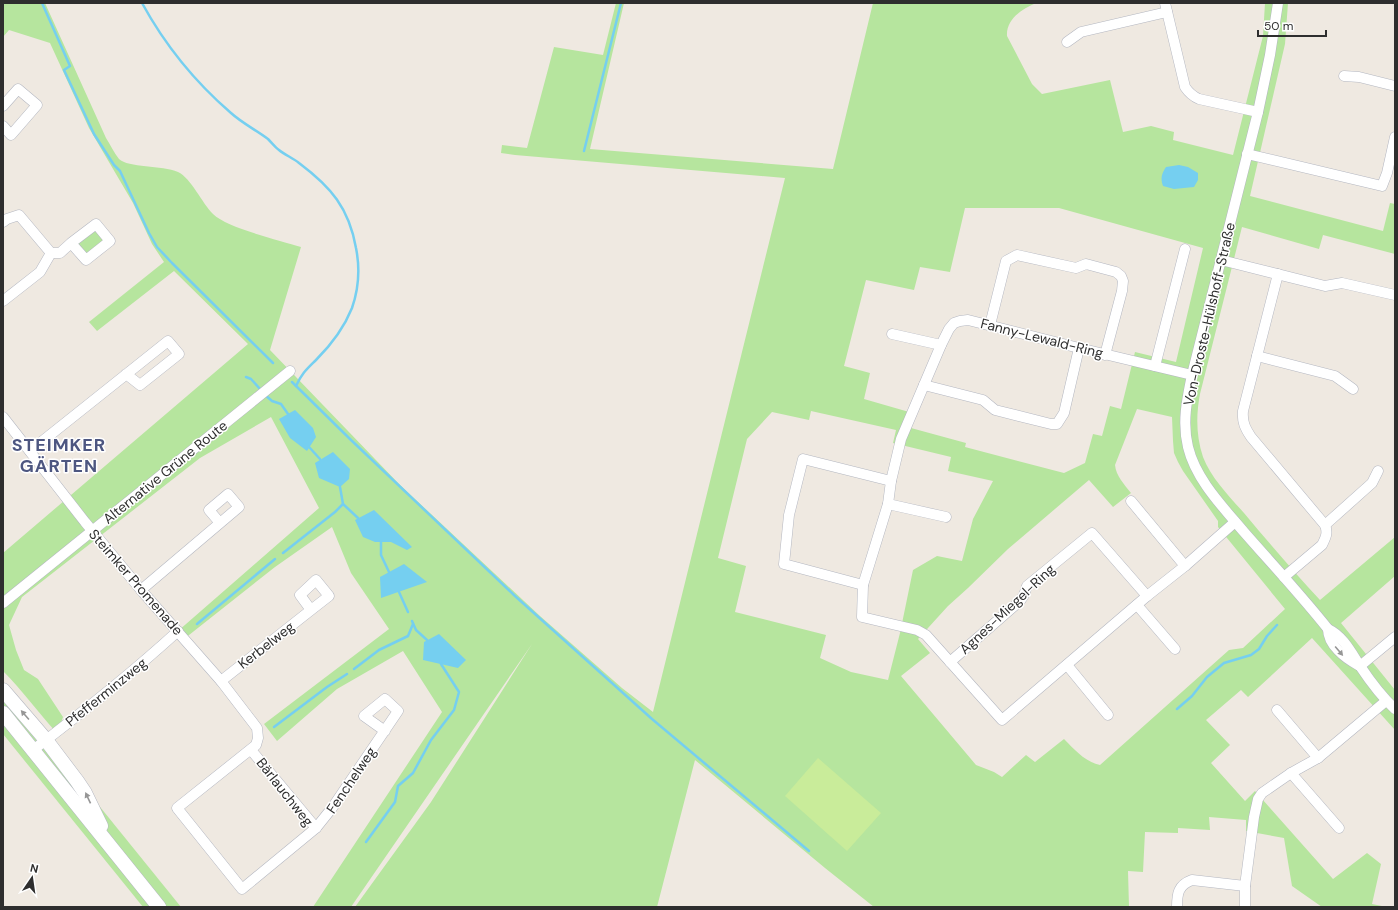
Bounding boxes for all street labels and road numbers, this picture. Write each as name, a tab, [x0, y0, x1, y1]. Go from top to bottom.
street label: Von-Droste-Hülshoff-Straße	[1179, 221, 1239, 407]
street label: Fanny-Lewald-Ring	[979, 314, 1105, 362]
street label: Alternative Grüne Route	[99, 416, 231, 528]
street label: Steimker Promenade	[85, 525, 187, 639]
street label: Agnes-Miegel-Ring	[955, 560, 1059, 658]
street label: Kerbelweg	[234, 617, 298, 673]
street label: Pfefferminzweg	[62, 654, 150, 730]
street label: Fenchelweg	[322, 743, 380, 817]
street label: Bärlauchweg	[253, 754, 318, 830]

